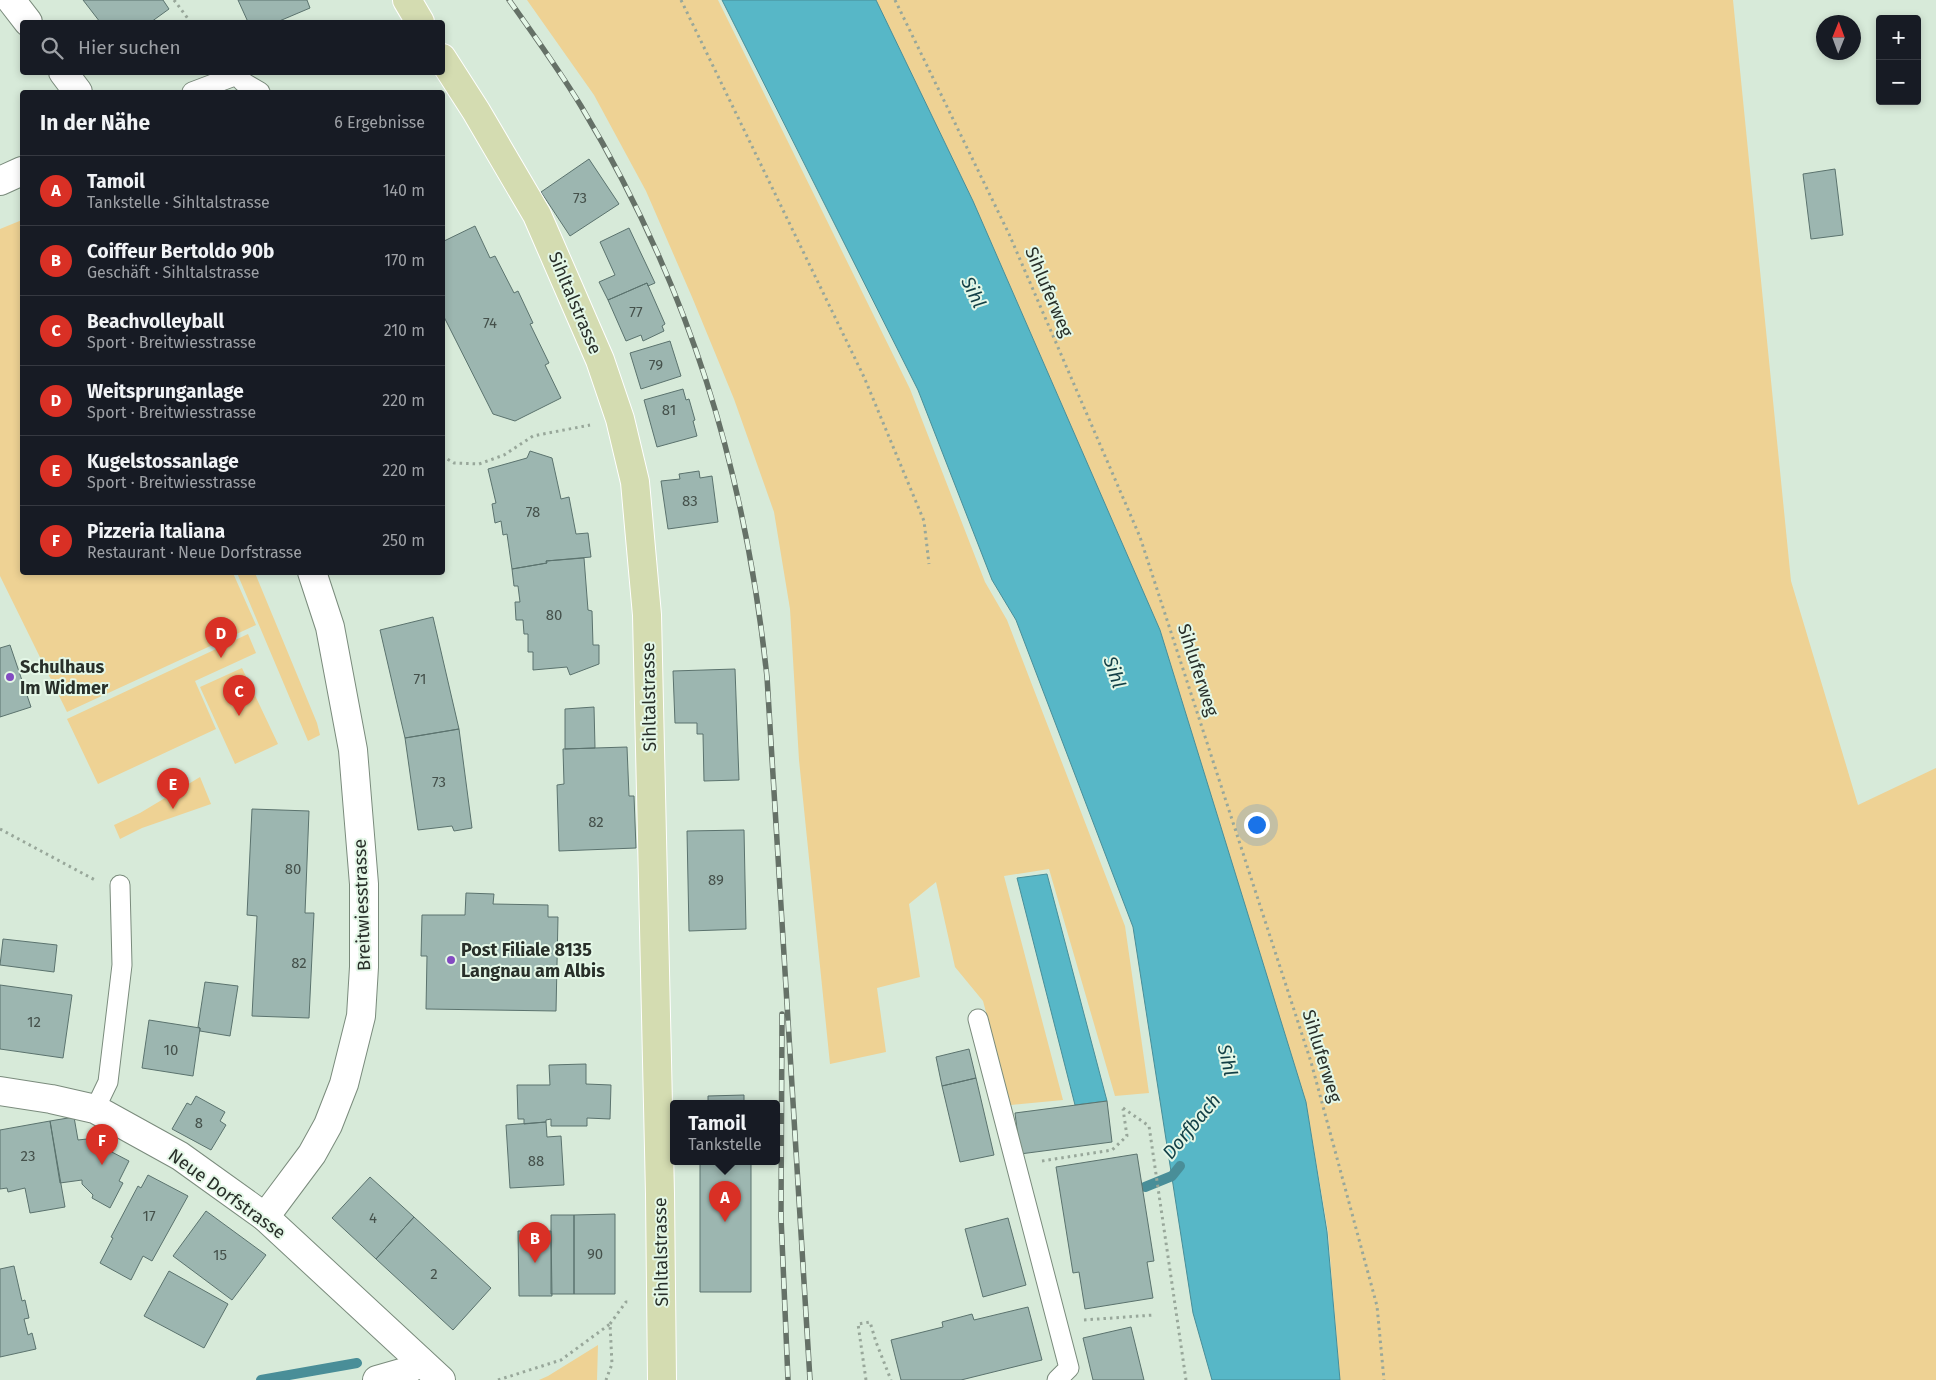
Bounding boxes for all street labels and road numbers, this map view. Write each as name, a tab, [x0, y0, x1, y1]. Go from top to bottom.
street label: Sihluferweg	[1020, 244, 1078, 341]
street label: Sihltalstrasse	[544, 248, 606, 358]
street label: Sihluferweg	[1173, 621, 1223, 720]
street label: Sihltalstrasse	[637, 642, 661, 752]
street label: Breitwiesstrasse	[349, 839, 375, 971]
street label: Sihluferweg	[1297, 1007, 1347, 1106]
street label: Neue Dorfstrasse	[164, 1144, 290, 1244]
street label: Sihltalstrasse	[649, 1197, 673, 1307]

